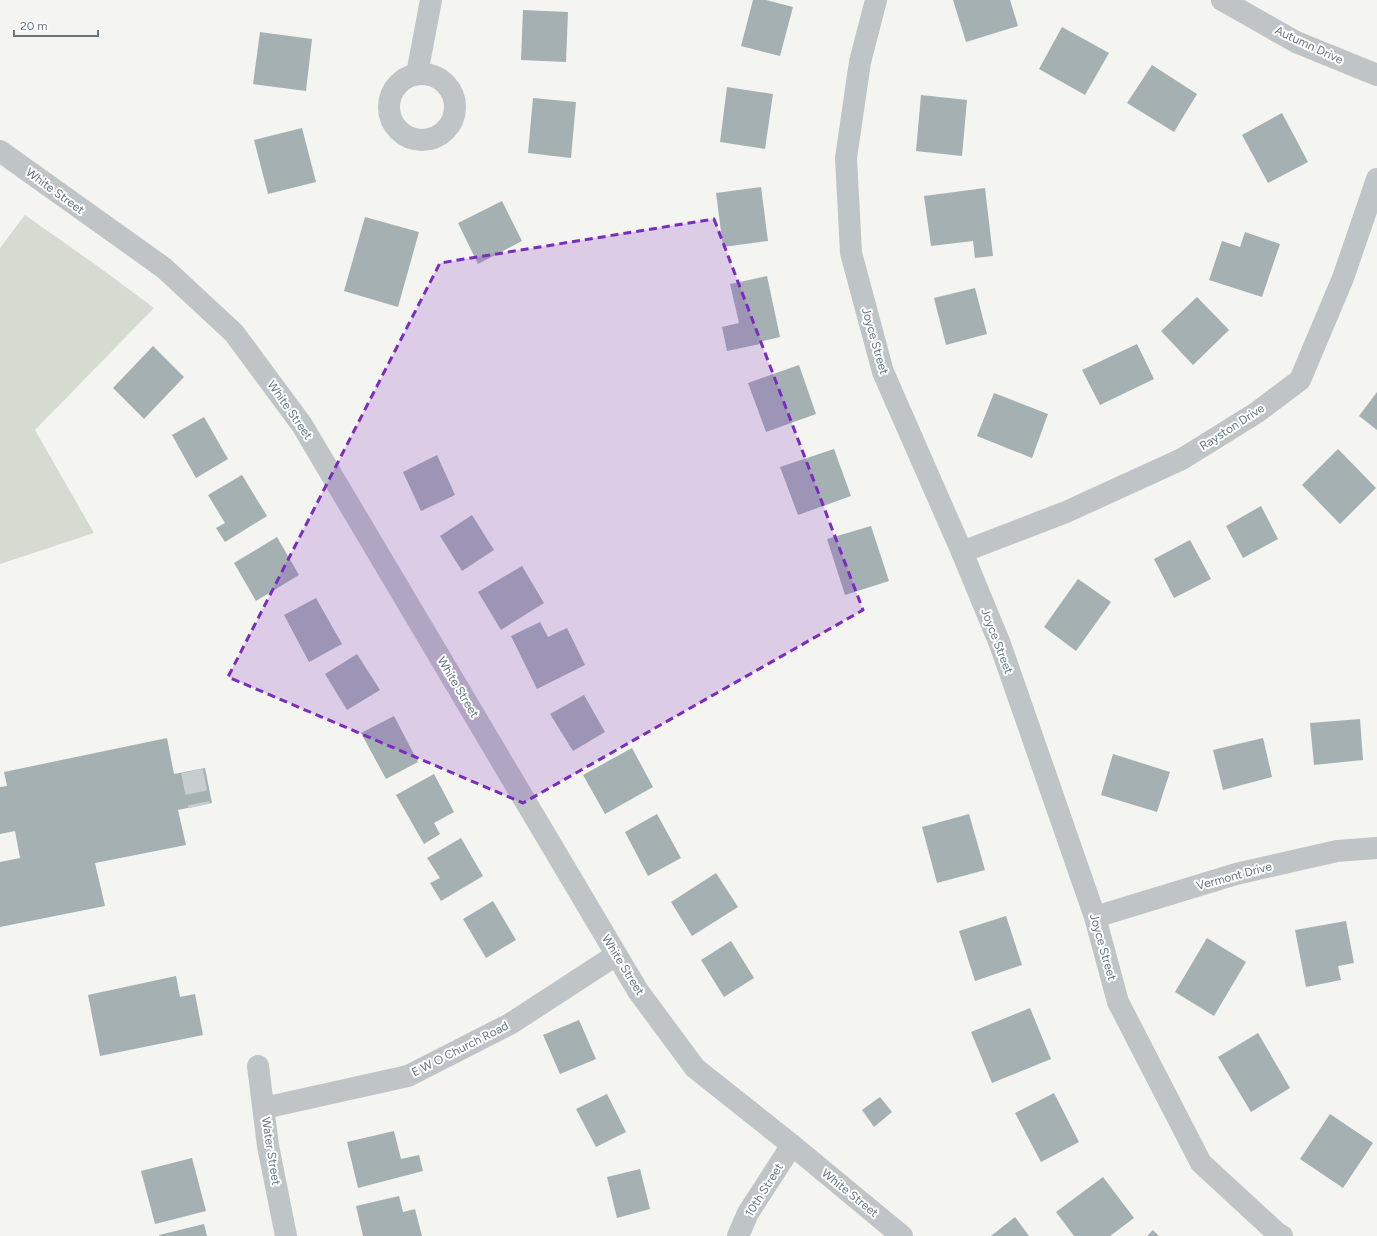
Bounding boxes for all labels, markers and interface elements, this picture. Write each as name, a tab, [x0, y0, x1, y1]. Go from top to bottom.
scale bar	[14, 12, 98, 38]
text: 20 m	[20, 19, 48, 33]
street label: Autumn Drive	[1273, 23, 1346, 67]
street label: White Street	[23, 165, 87, 217]
street label: Joyce Street	[859, 306, 891, 376]
street label: White Street	[265, 378, 316, 443]
street label: Rayston Drive	[1197, 401, 1267, 453]
street label: Joyce Street	[978, 606, 1016, 676]
street label: White Street	[434, 654, 482, 720]
street label: Vermont Drive	[1195, 859, 1274, 893]
street label: Joyce Street	[1087, 912, 1119, 982]
street label: White Street	[599, 932, 647, 998]
street label: E W O Church Road	[409, 1019, 511, 1079]
street label: Water Street	[259, 1116, 283, 1187]
street label: 10th Street	[742, 1160, 786, 1219]
street label: White Street	[819, 1166, 881, 1220]

